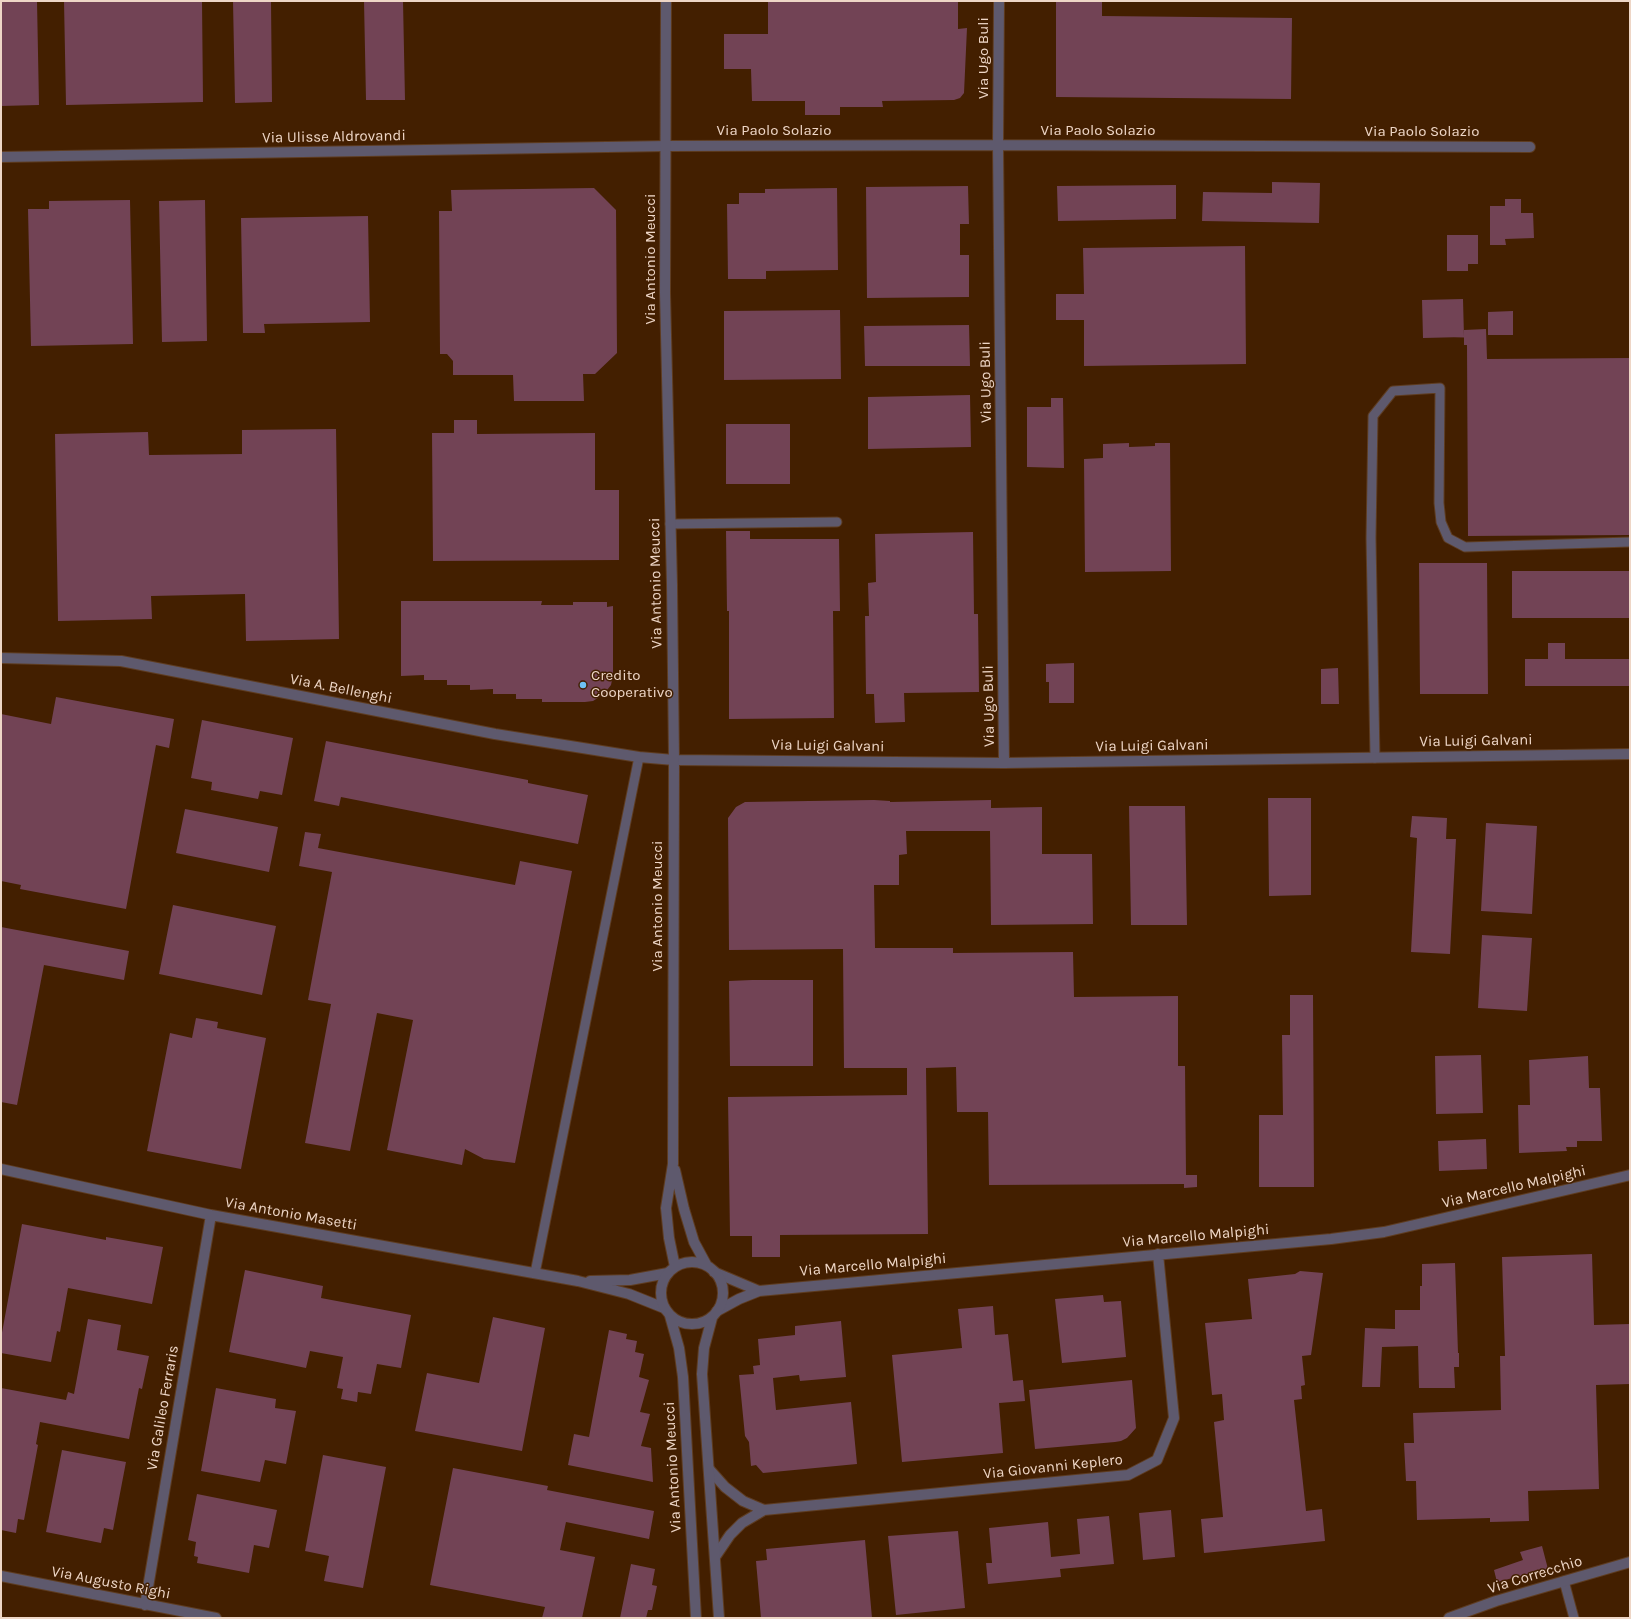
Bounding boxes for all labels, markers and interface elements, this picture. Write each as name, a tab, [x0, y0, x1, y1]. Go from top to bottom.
street label: Via Ugo Buli	[975, 17, 993, 99]
street label: Via Paolo Solazio	[717, 122, 831, 140]
street label: Via Paolo Solazio	[1041, 122, 1155, 140]
street label: Via Paolo Solazio	[1365, 123, 1479, 141]
street label: Via Ulisse Aldrovandi	[262, 127, 406, 147]
street label: Via Antonio Meucci	[642, 194, 660, 324]
street label: Via Ugo Buli	[976, 341, 996, 423]
street label: Via Antonio Meucci	[646, 517, 666, 649]
street label: Via Ugo Buli	[979, 665, 999, 747]
place label: Credito Cooperativo	[591, 667, 673, 702]
street label: Via A. Bellenghi	[288, 670, 394, 708]
marker: Credito Cooperativo	[578, 680, 588, 690]
street label: Via Luigi Galvani	[1419, 731, 1533, 751]
street label: Via Luigi Galvani	[771, 736, 885, 756]
street label: Via Luigi Galvani	[1095, 736, 1209, 756]
street label: Via Antonio Meucci	[649, 841, 667, 971]
street label: Via Marcello Malpighi	[1440, 1162, 1588, 1212]
street label: Via Antonio Masetti	[224, 1194, 358, 1234]
street label: Via Marcello Malpighi	[1122, 1221, 1270, 1251]
street label: Via Marcello Malpighi	[799, 1250, 947, 1280]
street label: Via Galileo Ferraris	[143, 1344, 183, 1472]
street label: Via Antonio Meucci	[661, 1401, 685, 1533]
street label: Via Giovanni Keplero	[982, 1451, 1124, 1483]
street label: Via Correcchio	[1486, 1552, 1584, 1598]
street label: Via Augusto Righi	[50, 1563, 172, 1603]

